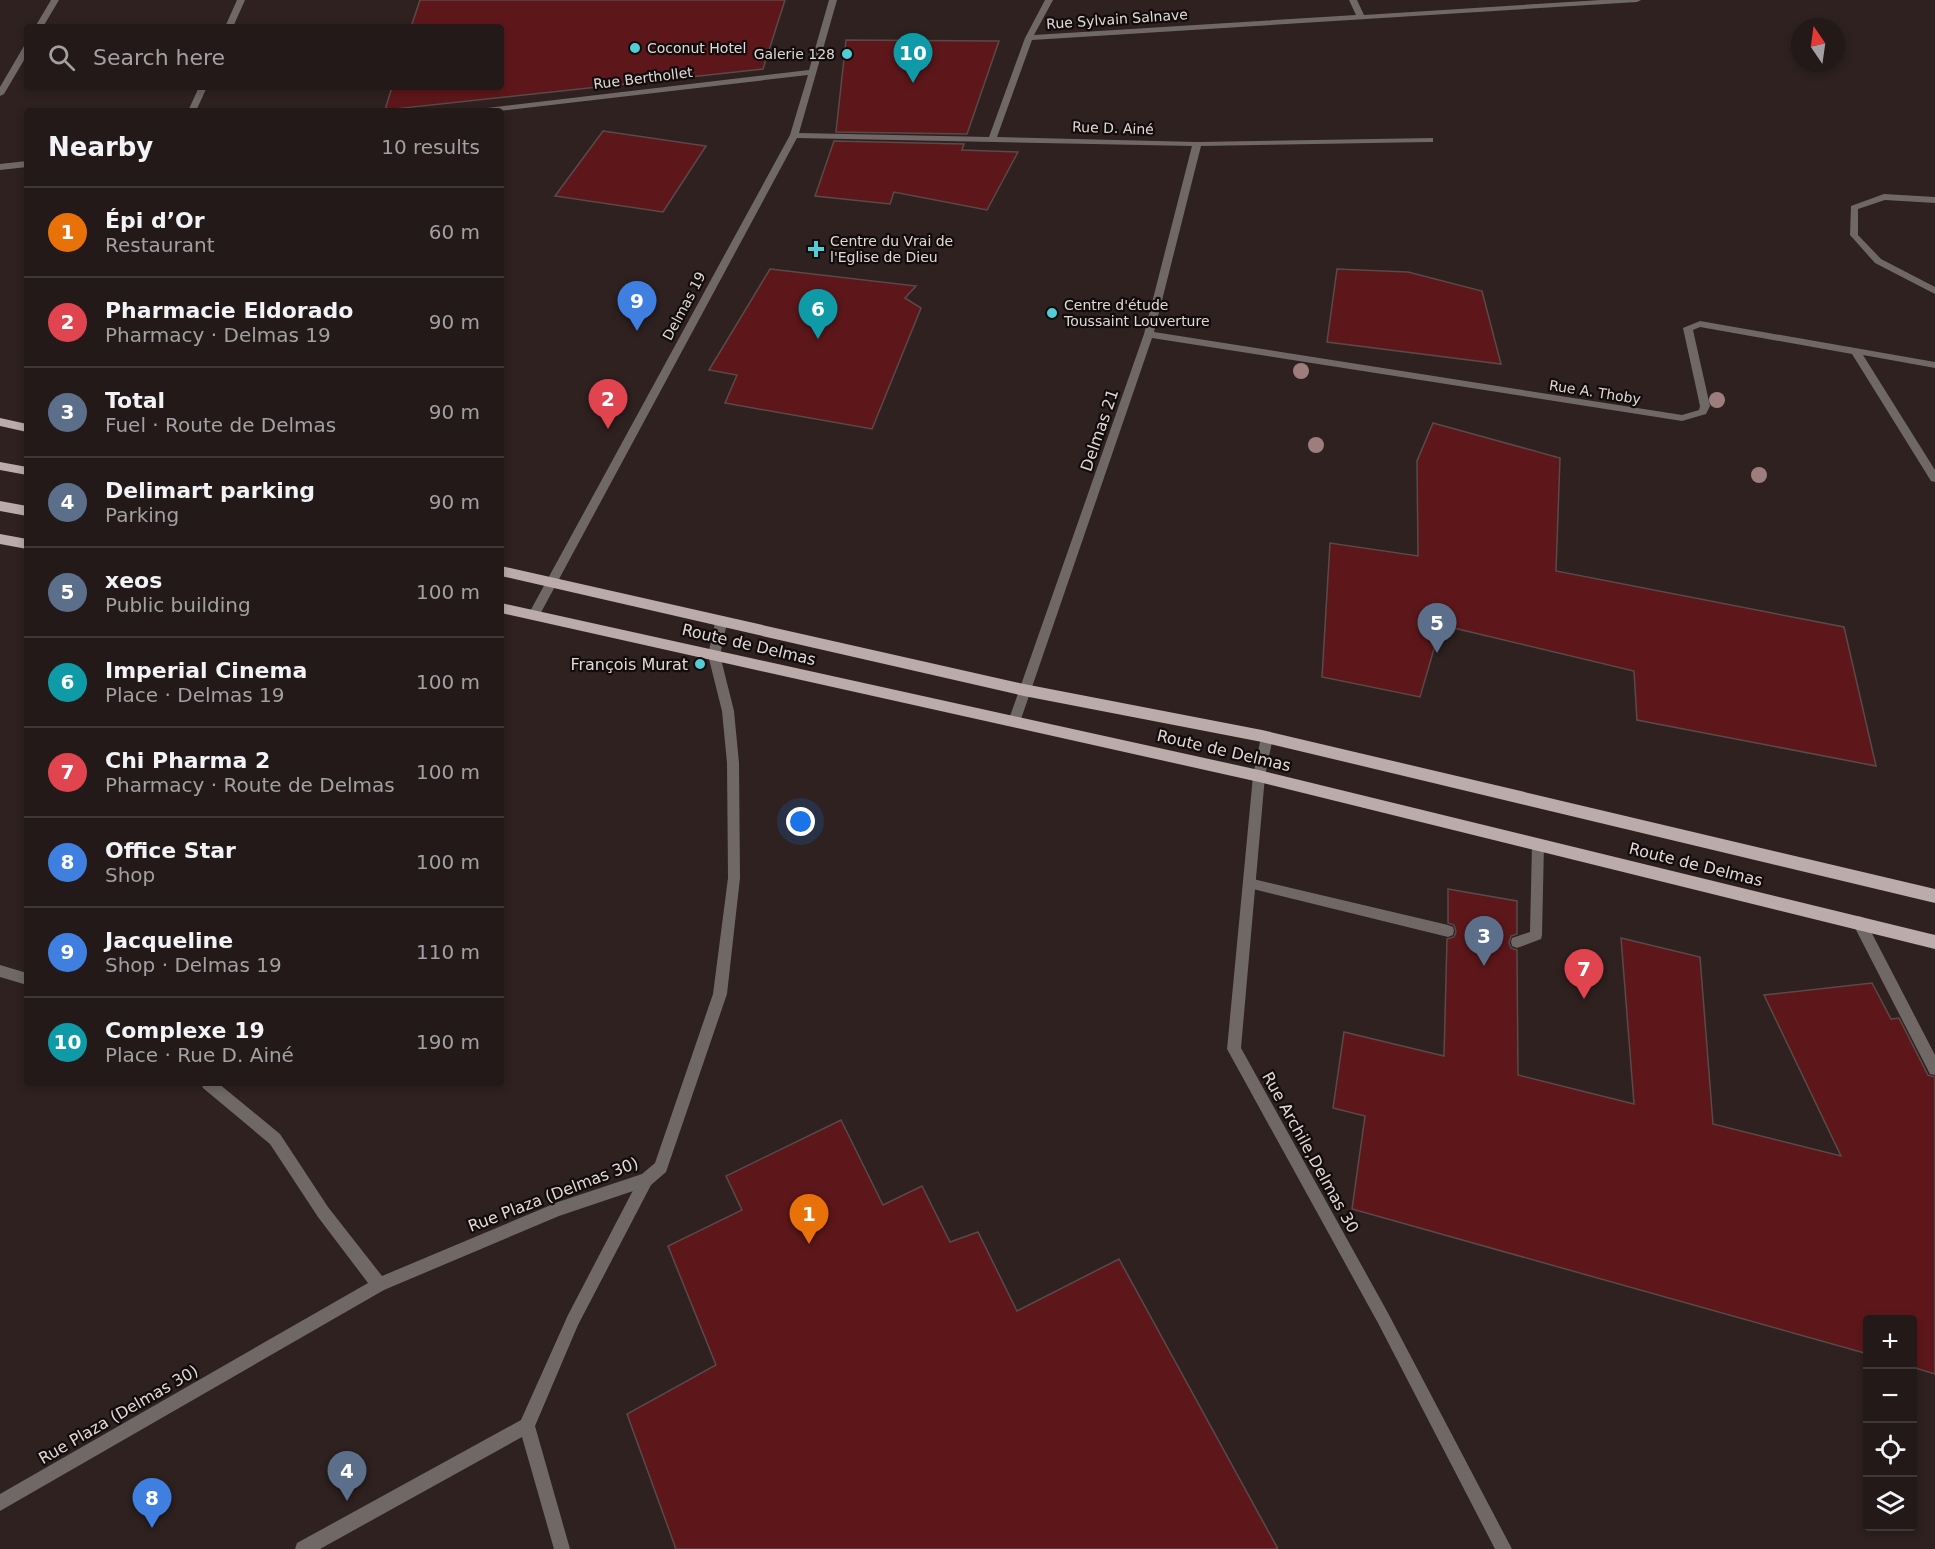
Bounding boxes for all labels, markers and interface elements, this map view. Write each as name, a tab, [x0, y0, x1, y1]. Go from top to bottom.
street label: Rue Sylvain Salnave	[1046, 6, 1188, 32]
north arrow	[1791, 18, 1845, 72]
search box	[24, 24, 504, 90]
pin: 10	[894, 34, 932, 83]
place label: Coconut Hotel	[647, 40, 746, 56]
icon: search	[45, 41, 78, 74]
marker: Coconut Hotel	[628, 41, 642, 55]
text: Search here	[93, 45, 225, 70]
place label: Galerie 128	[754, 46, 835, 62]
marker: Galerie 128	[840, 47, 854, 61]
street label: Rue Berthollet	[592, 64, 694, 92]
street label: Rue D. Ainé	[1072, 119, 1154, 137]
text: Nearby	[48, 132, 153, 162]
text: 10 results	[381, 135, 480, 159]
text: Épi d’Or	[105, 208, 205, 233]
text: 1	[61, 220, 74, 244]
text: 60 m	[429, 220, 480, 244]
text: Restaurant	[105, 233, 215, 257]
place label: Centre du Vrai de l'Eglise de Dieu	[830, 233, 953, 265]
marker: Centre du Vrai de l'Eglise de Dieu	[807, 240, 825, 258]
street label: Delmas 19	[659, 269, 709, 343]
pin: 9	[618, 282, 656, 331]
pin: 6	[798, 290, 838, 339]
place label: Centre d'étude Toussaint Louverture	[1063, 297, 1210, 329]
text: Pharmacie Eldorado	[105, 298, 353, 323]
marker: Centre d'étude Toussaint Louverture	[1045, 306, 1059, 320]
text: 2	[61, 310, 74, 334]
text: 90 m	[429, 310, 480, 334]
text: Pharmacy · Delmas 19	[105, 323, 331, 347]
street label: Rue A. Thoby	[1548, 377, 1642, 407]
pin: 2	[588, 380, 628, 429]
street label: Delmas 21	[1077, 387, 1122, 474]
text: Total	[105, 388, 165, 413]
text: 3	[61, 400, 74, 424]
text: 90 m	[429, 400, 480, 424]
text: Fuel · Route de Delmas	[105, 413, 336, 437]
text: Delimart parking	[105, 478, 315, 503]
text: 4	[61, 490, 74, 514]
text: 90 m	[429, 490, 480, 514]
text: Parking	[105, 503, 179, 527]
text: xeos	[105, 568, 162, 593]
text: 5	[61, 580, 74, 604]
text: 100 m	[416, 580, 480, 604]
text: Public building	[105, 593, 251, 617]
pin: 5	[1418, 604, 1456, 653]
street label: Route de Delmas	[680, 620, 818, 669]
place label: François Murat	[570, 655, 688, 674]
marker: François Murat	[693, 657, 707, 671]
text: Imperial Cinema	[105, 658, 307, 683]
text: 6	[61, 670, 74, 694]
text: 100 m	[416, 670, 480, 694]
text: Place · Delmas 19	[105, 683, 284, 707]
street label: Route de Delmas	[1155, 726, 1293, 775]
text: Chi Pharma 2	[105, 748, 270, 773]
text: 7	[61, 760, 74, 784]
text: 100 m	[416, 760, 480, 784]
text: Pharmacy · Route de Delmas	[105, 773, 395, 797]
your location	[786, 807, 815, 836]
text: Office Star	[105, 838, 236, 863]
street label: Route de Delmas	[1627, 839, 1765, 890]
text: 8	[61, 850, 74, 874]
text: 100 m	[416, 850, 480, 874]
text: Shop	[105, 863, 155, 887]
pin: 3	[1464, 916, 1504, 966]
text: Jacqueline	[105, 928, 233, 953]
text: 9	[61, 940, 74, 964]
text: 110 m	[416, 940, 480, 964]
pin: 7	[1564, 950, 1604, 999]
text: Shop · Delmas 19	[105, 953, 282, 977]
text: Complexe 19	[105, 1018, 265, 1043]
text: 10	[54, 1030, 81, 1054]
text: 190 m	[416, 1030, 480, 1054]
text: Place · Rue D. Ainé	[105, 1043, 294, 1067]
street label: Rue Archile,Delmas 30	[1258, 1068, 1363, 1236]
street label: Rue Plaza (Delmas 30)	[465, 1153, 641, 1236]
pin: 1	[790, 1194, 828, 1244]
map controls	[1863, 1315, 1917, 1531]
button: +	[1863, 1315, 1917, 1369]
street label: Rue Plaza (Delmas 30)	[35, 1361, 201, 1468]
button: −	[1863, 1369, 1917, 1423]
button: locate	[1863, 1423, 1917, 1477]
pin: 4	[328, 1452, 366, 1501]
button: layers	[1863, 1477, 1917, 1531]
pin: 8	[132, 1478, 172, 1528]

